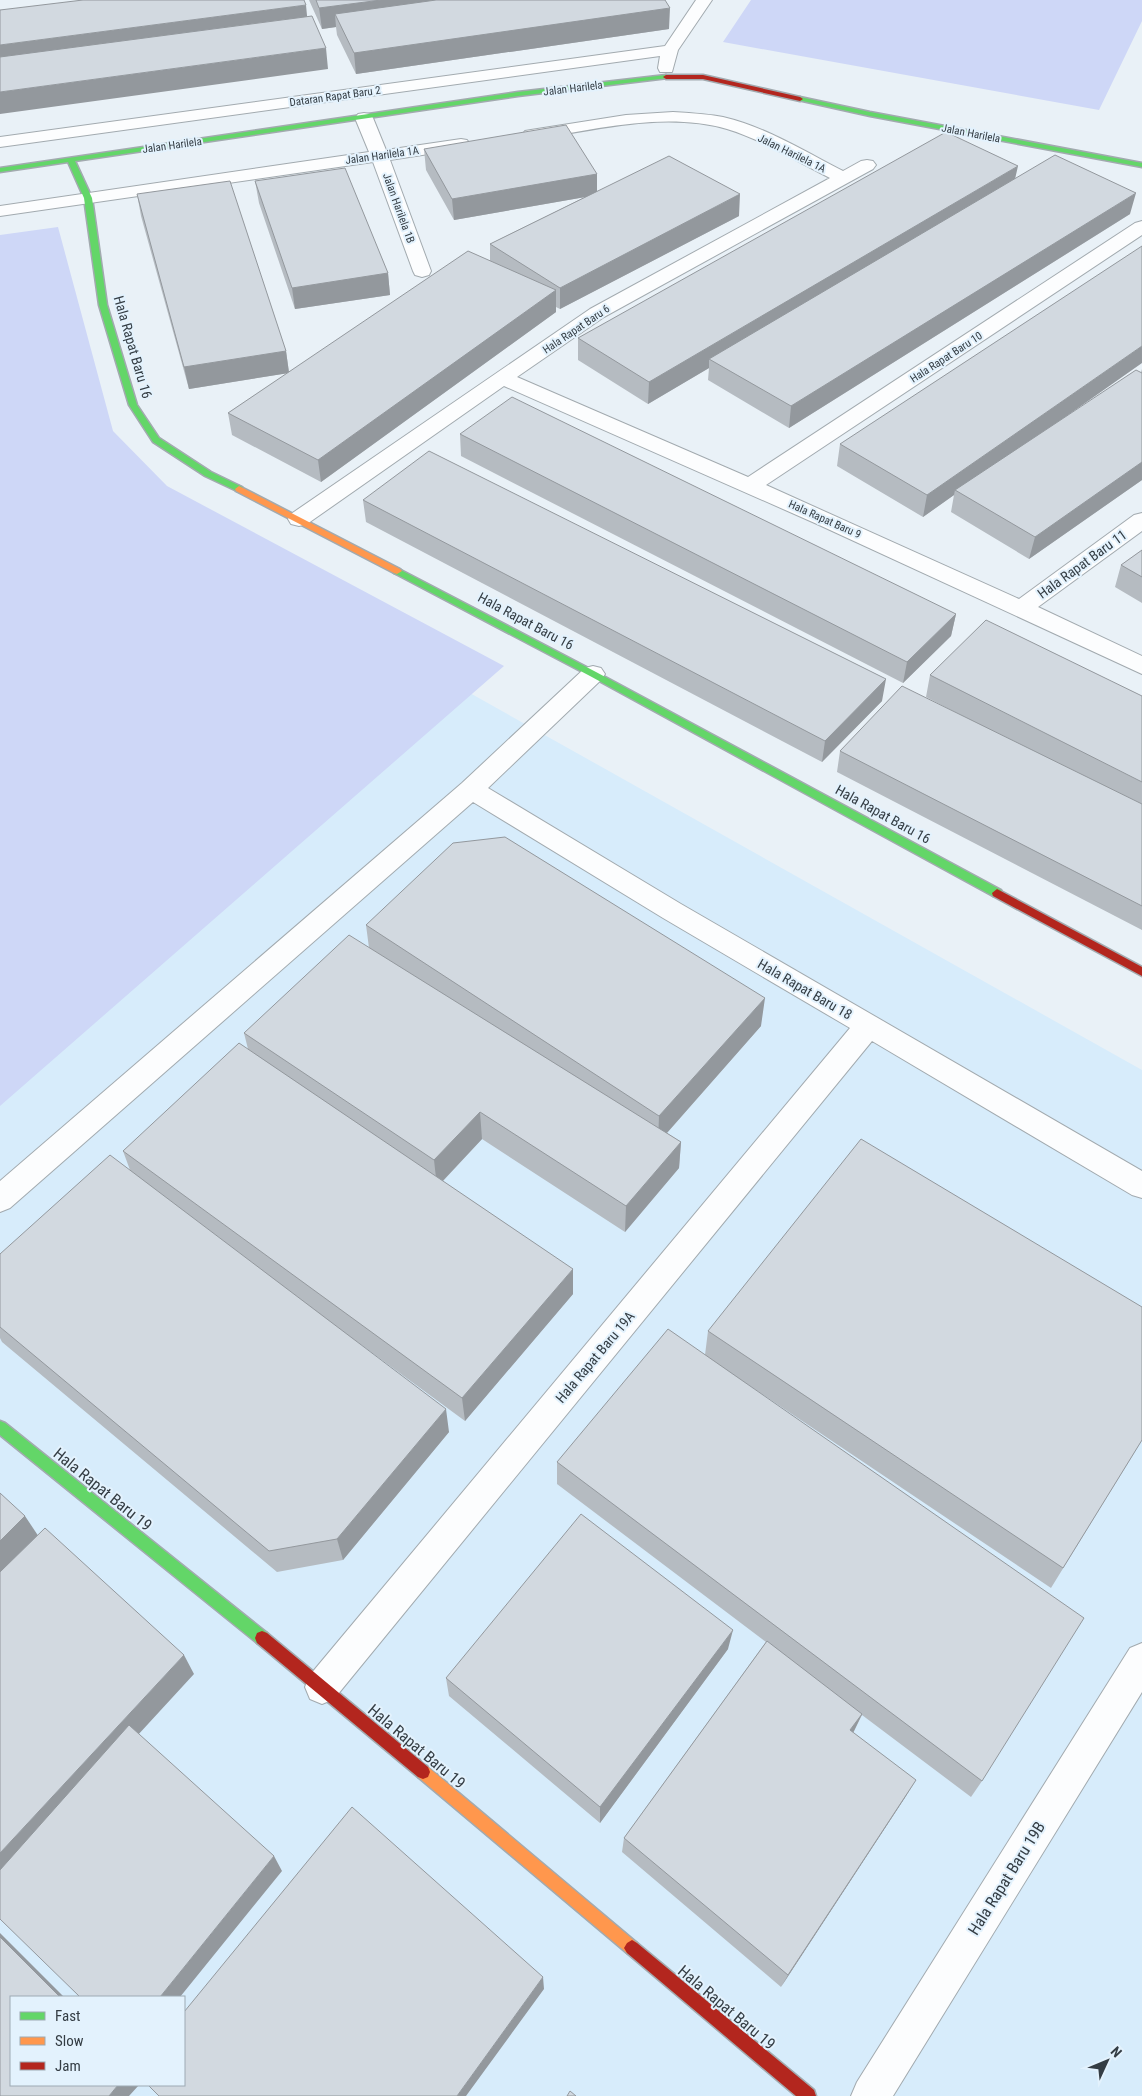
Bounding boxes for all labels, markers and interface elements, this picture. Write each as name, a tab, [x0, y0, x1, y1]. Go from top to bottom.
street label: Jalan Harilela	[543, 78, 603, 99]
street label: Dataran Rapat Baru 2	[289, 84, 381, 109]
street label: Jalan Harilela	[940, 121, 1001, 146]
street label: Jalan Harilela 1A	[756, 131, 828, 176]
street label: Jalan Harilela	[142, 135, 203, 156]
street label: Jalan Harilela 1A	[345, 144, 420, 167]
street label: Jalan Harilela 1B	[380, 171, 417, 245]
street label: Hala Rapat Baru 16	[111, 294, 155, 400]
street label: Hala Rapat Baru 6	[540, 302, 612, 357]
street label: Hala Rapat Baru 10	[908, 329, 985, 386]
street label: Hala Rapat Baru 9	[787, 498, 863, 541]
street label: Hala Rapat Baru 11	[1034, 526, 1130, 602]
street label: Hala Rapat Baru 16	[475, 589, 577, 653]
street label: Hala Rapat Baru 16	[833, 781, 933, 847]
street label: Hala Rapat Baru 18	[755, 956, 855, 1022]
street label: Hala Rapat Baru 19A	[552, 1308, 638, 1406]
street label: Hala Rapat Baru 19	[50, 1444, 156, 1535]
street label: Hala Rapat Baru 19	[364, 1700, 469, 1793]
street label: Hala Rapat Baru 19B	[964, 1818, 1049, 1938]
street label: Hala Rapat Baru 19	[674, 1961, 779, 2054]
legend	[10, 1996, 185, 2086]
text: Fast	[55, 2007, 80, 2025]
text: Slow	[55, 2032, 84, 2050]
north arrow	[1082, 2036, 1132, 2086]
text: N	[1108, 2043, 1125, 2061]
text: Jam	[55, 2057, 81, 2075]

